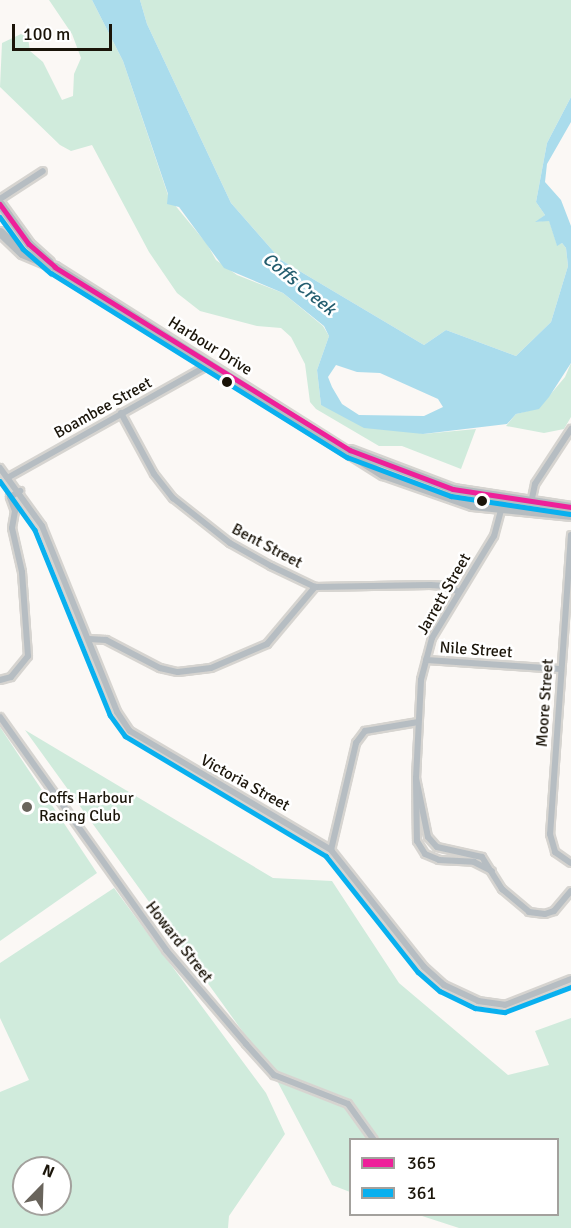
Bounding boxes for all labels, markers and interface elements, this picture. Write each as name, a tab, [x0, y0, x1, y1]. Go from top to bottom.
scale bar	[15, 12, 116, 50]
text: 100 m	[23, 23, 70, 45]
water label: Coffs Creek	[258, 248, 340, 320]
street label: Harbour Drive	[164, 313, 256, 379]
street label: Boambee Street	[51, 373, 155, 443]
unlabelled marker	[221, 376, 233, 388]
unlabelled marker	[476, 495, 488, 507]
street label: Bent Street	[228, 519, 306, 573]
street label: Jarrett Street	[413, 550, 475, 638]
street label: Nile Street	[439, 638, 513, 662]
street label: Moore Street	[532, 658, 558, 748]
street label: Victoria Street	[197, 751, 293, 815]
place label: Coffs Harbour Racing Club	[39, 788, 134, 826]
marker: Coffs Harbour Racing Club	[20, 800, 34, 814]
street label: Howard Street	[141, 898, 217, 986]
legend	[349, 1138, 559, 1216]
text: 365	[407, 1152, 436, 1174]
north arrow	[12, 1156, 72, 1216]
text: N	[39, 1160, 57, 1183]
text: 361	[407, 1182, 436, 1204]

